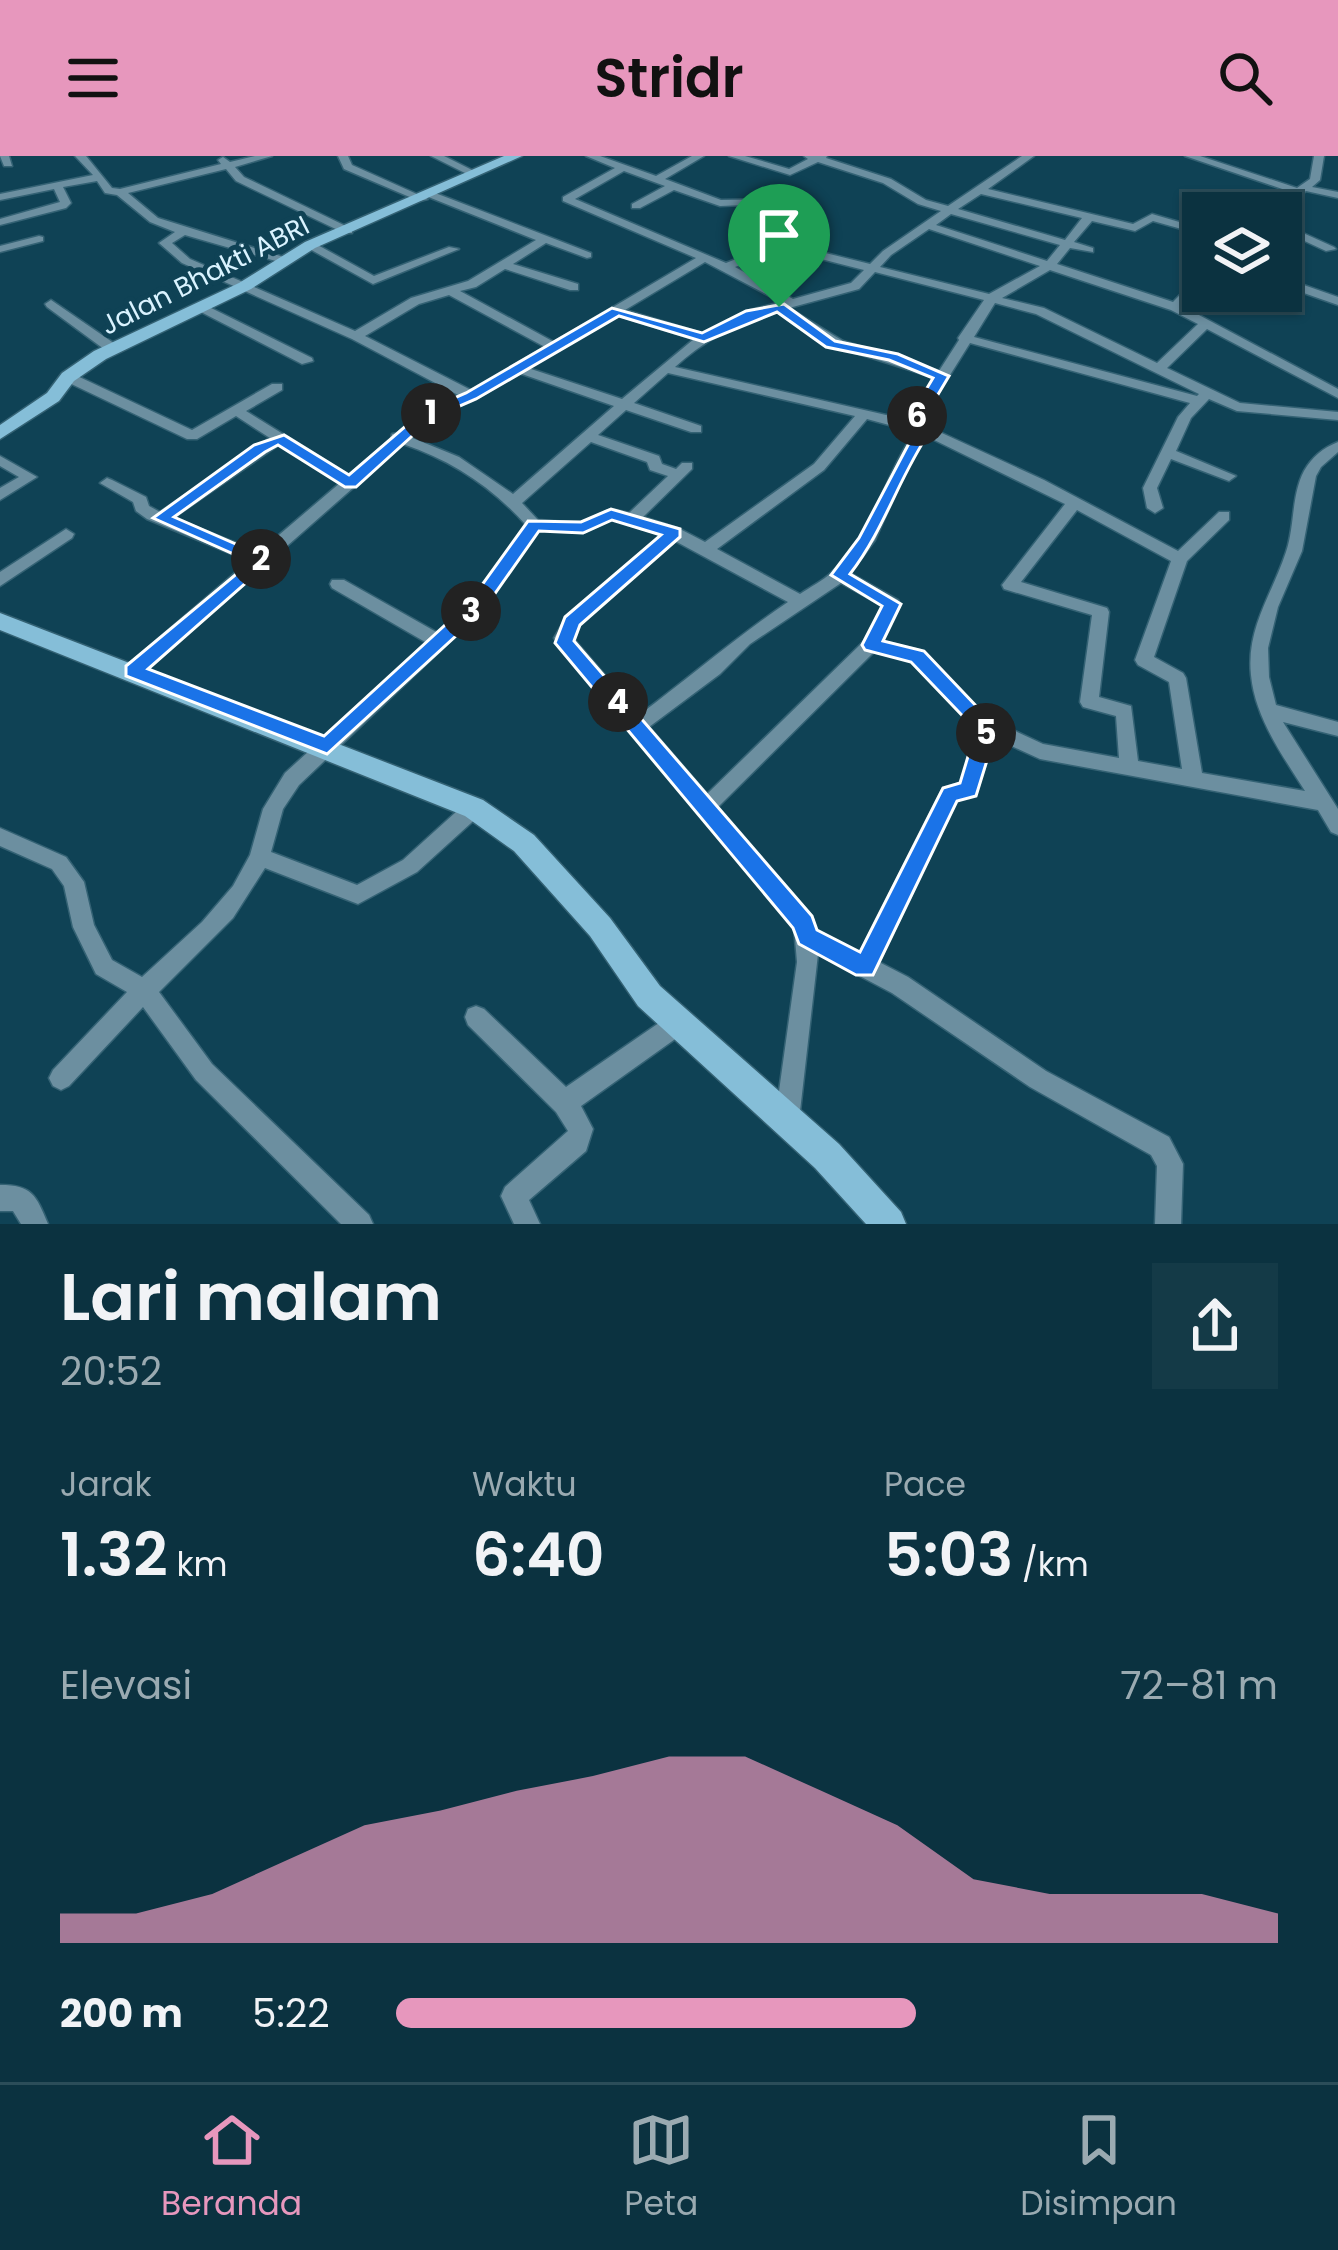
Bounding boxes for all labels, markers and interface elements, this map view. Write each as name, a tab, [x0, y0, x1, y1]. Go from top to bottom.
text: Stridr	[594, 40, 744, 116]
icon: menu	[60, 45, 126, 111]
icon: search	[1212, 45, 1278, 111]
pin	[728, 184, 830, 307]
map controls	[1182, 192, 1302, 312]
button: layers	[1182, 192, 1302, 312]
icon: arrive	[746, 202, 812, 268]
street label: Jalan Bhakti ABRI	[94, 206, 316, 344]
pin: 1	[401, 383, 461, 443]
pin: 6	[887, 386, 947, 446]
text: 1	[425, 389, 437, 436]
text: 6	[906, 392, 928, 439]
pin: 2	[231, 529, 291, 589]
text: 2	[252, 535, 270, 582]
pin: 3	[441, 581, 501, 641]
text: 3	[461, 587, 481, 634]
pin: 4	[588, 672, 648, 732]
text: 4	[607, 678, 629, 725]
pin: 5	[956, 703, 1016, 763]
text: 5	[975, 709, 997, 756]
text: Lari malam	[60, 1251, 442, 1343]
button: share	[1152, 1263, 1278, 1389]
text: 20:52	[60, 1344, 162, 1399]
text: Jarak	[60, 1461, 151, 1508]
text: Waktu	[472, 1461, 577, 1508]
text: Pace	[884, 1461, 966, 1508]
text: 1.32	[60, 1513, 168, 1597]
text: 6:40	[472, 1513, 605, 1597]
text: 5:03	[884, 1513, 1013, 1597]
text: km	[168, 1541, 228, 1588]
text: /km	[1013, 1541, 1089, 1588]
text: Elevasi	[60, 1658, 192, 1713]
text: 72–81 m	[1120, 1658, 1278, 1713]
text: 200 m	[60, 1986, 183, 2041]
text: 5:22	[252, 1986, 330, 2041]
tab: Beranda	[161, 2107, 302, 2229]
tab: Peta	[624, 2107, 698, 2229]
tab: Disimpan	[1020, 2107, 1177, 2229]

